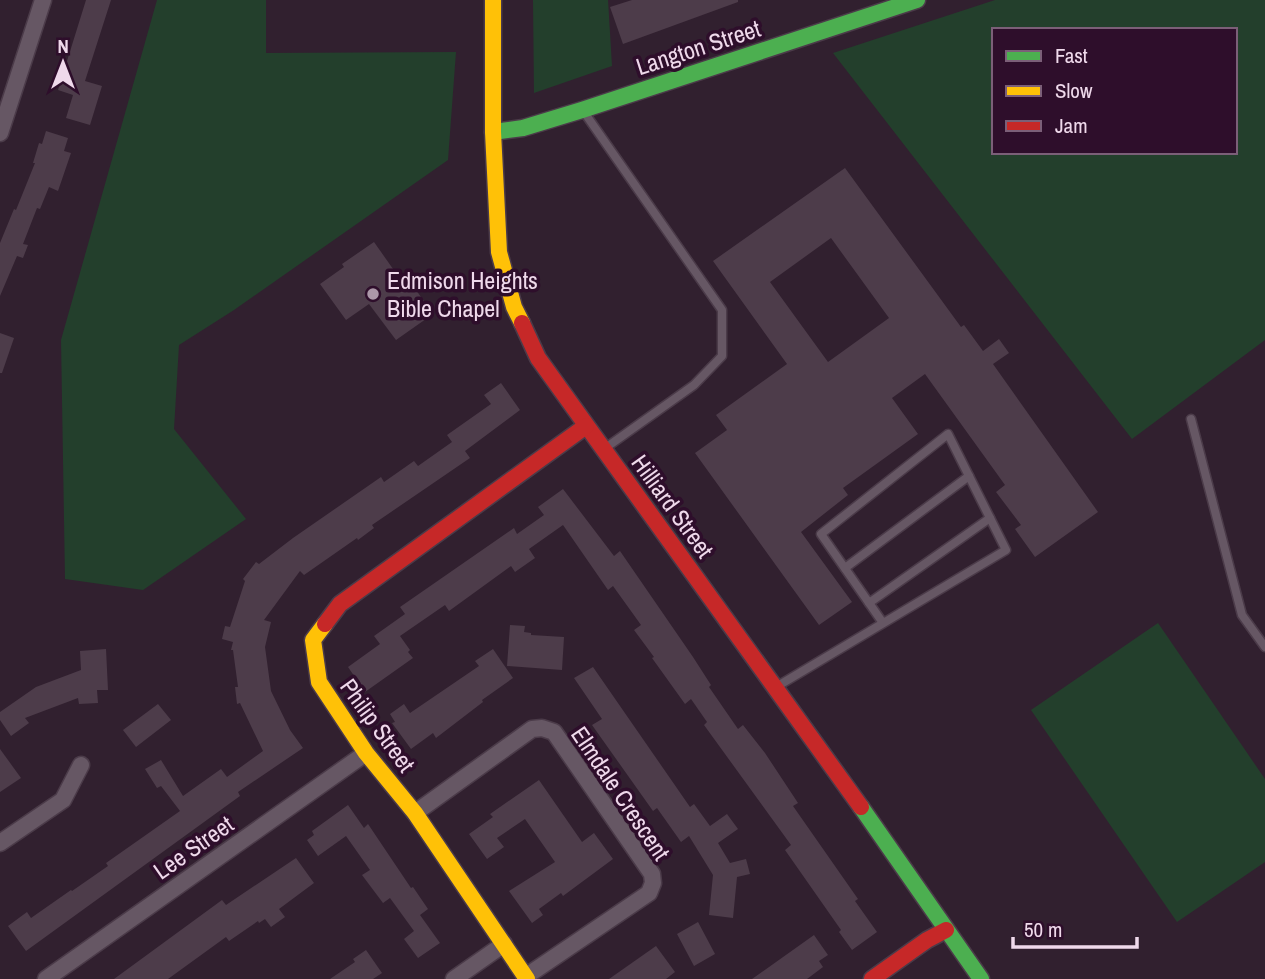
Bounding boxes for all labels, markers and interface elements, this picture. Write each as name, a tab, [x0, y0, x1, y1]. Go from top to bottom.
street label: Langton Street	[632, 12, 765, 82]
north arrow	[28, 28, 98, 98]
legend	[992, 28, 1237, 154]
text: N	[57, 33, 69, 59]
text: Fast	[1055, 41, 1088, 70]
text: Slow	[1055, 76, 1093, 105]
text: Jam	[1055, 111, 1088, 140]
place label: Edmison Heights Bible Chapel	[387, 264, 538, 324]
marker: Edmison Heights Bible Chapel	[365, 286, 381, 302]
street label: Hilliard Street	[625, 448, 722, 564]
street label: Philip Street	[333, 672, 423, 779]
street label: Elmdale Crescent	[564, 720, 678, 867]
street label: Lee Street	[147, 808, 240, 886]
scale bar	[1013, 906, 1137, 950]
text: 50 m	[1024, 915, 1062, 944]

